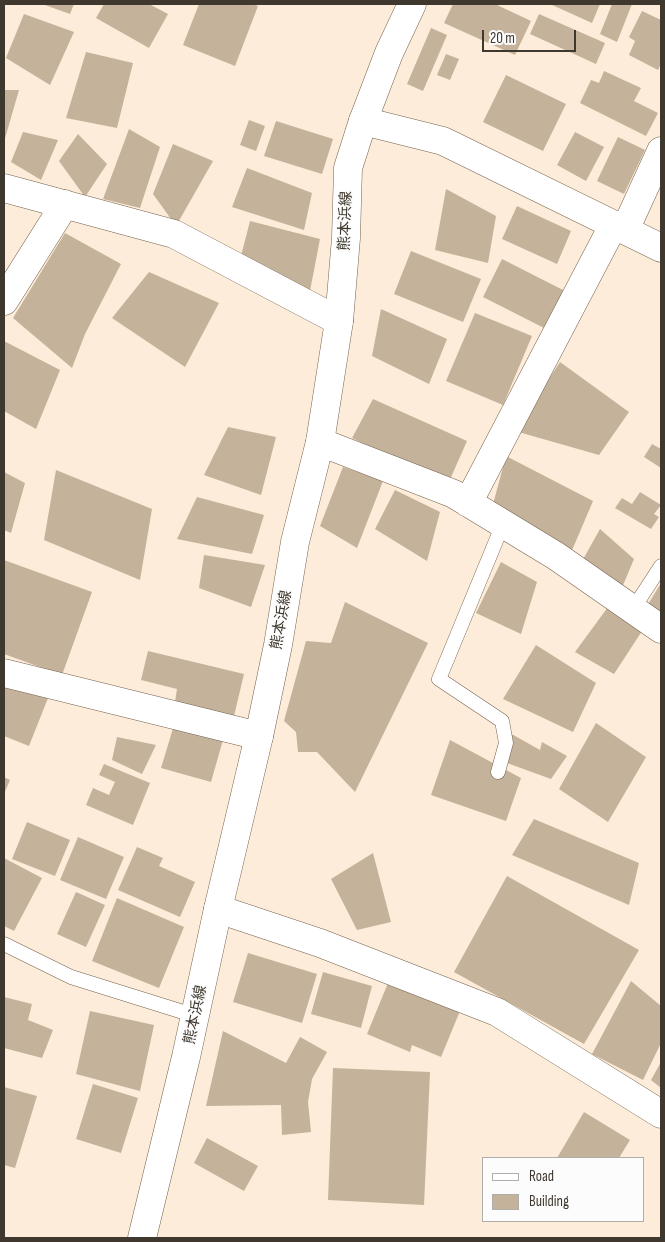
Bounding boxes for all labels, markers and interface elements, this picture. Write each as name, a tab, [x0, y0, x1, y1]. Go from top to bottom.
scale bar	[485, 20, 579, 52]
text: 20 m	[490, 29, 515, 48]
street label: 熊本浜線	[336, 191, 356, 251]
street label: 熊本浜線	[268, 589, 296, 651]
street label: 熊本浜線	[181, 984, 211, 1046]
legend	[482, 1157, 645, 1222]
text: Road	[529, 1167, 554, 1186]
text: Building	[529, 1192, 569, 1211]

